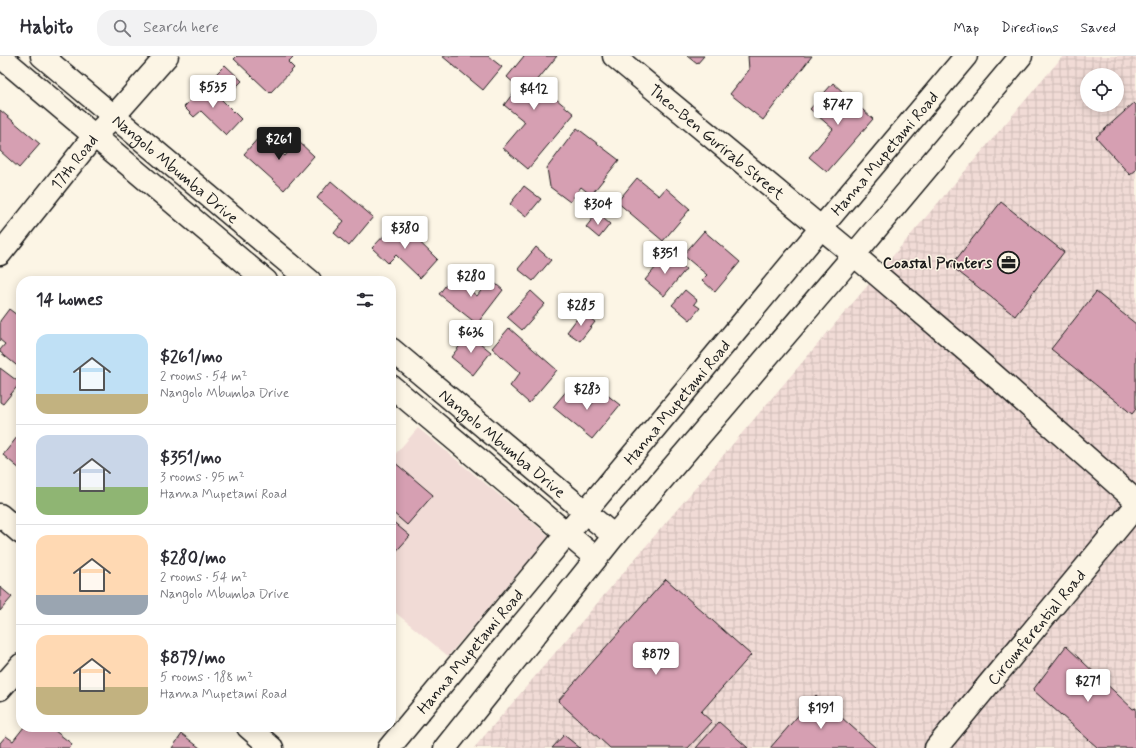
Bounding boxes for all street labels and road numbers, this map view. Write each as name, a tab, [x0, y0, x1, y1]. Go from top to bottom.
street label: Theo-Ben Gurirab Street	[644, 80, 789, 206]
street label: Hanna Mupetami Road	[827, 88, 944, 221]
street label: Nangolo Mbumba Drive	[107, 110, 243, 229]
street label: 17th Road	[46, 131, 103, 195]
street label: Hanna Mupetami Road	[620, 336, 736, 470]
street label: Nangolo Mbumba Drive	[434, 385, 570, 503]
street label: Circumferential Road	[983, 566, 1091, 690]
street label: Hanna Mupetami Road	[413, 585, 529, 719]

